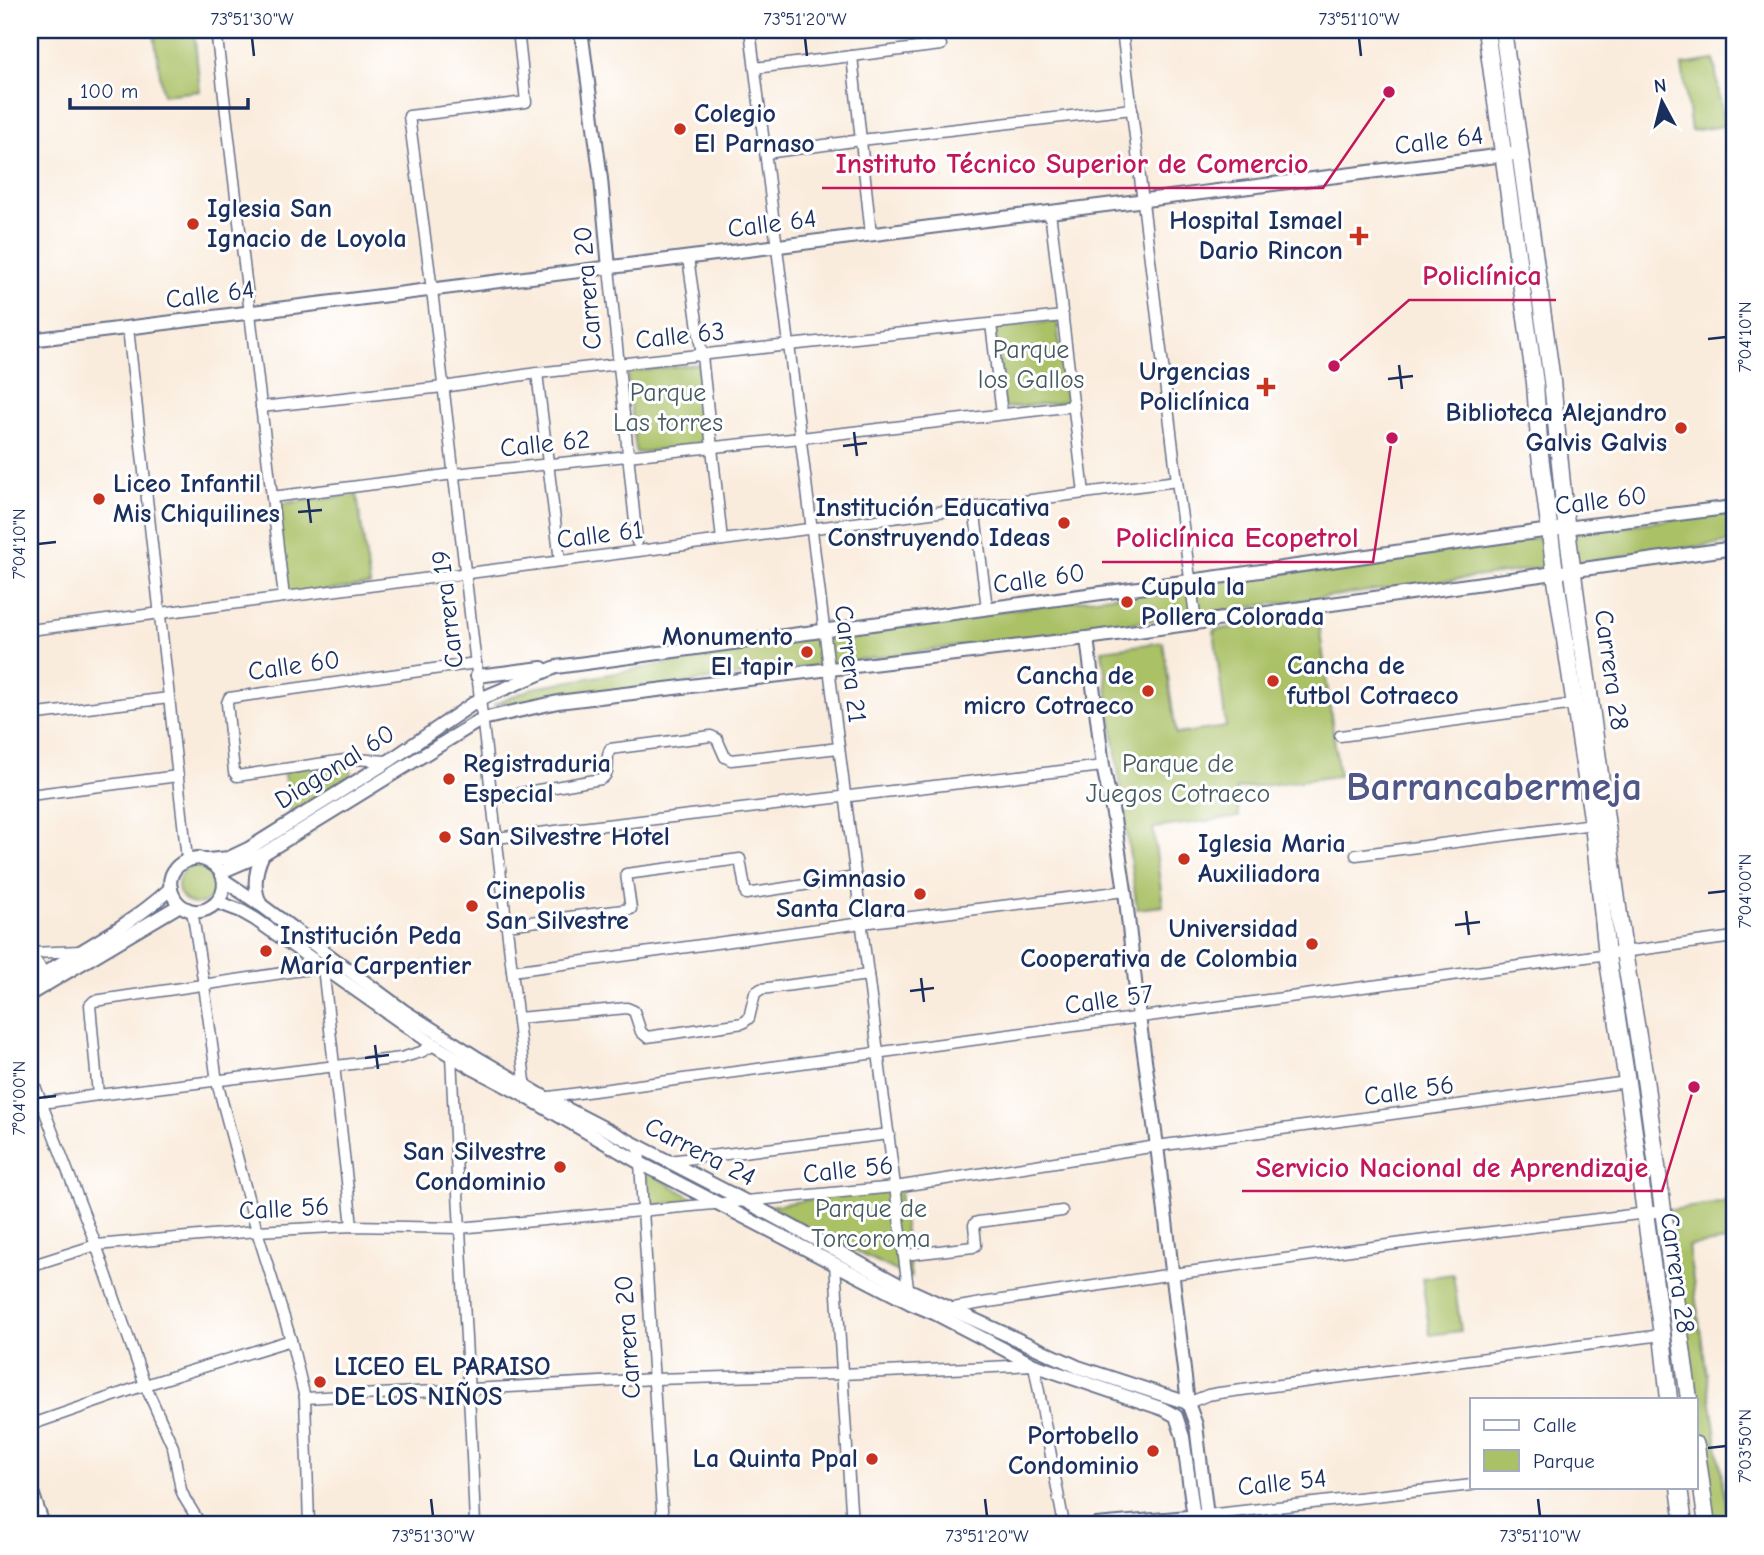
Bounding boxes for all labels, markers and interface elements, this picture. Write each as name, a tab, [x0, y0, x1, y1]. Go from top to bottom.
text: 73°51'30"W	[210, 9, 294, 30]
text: 73°51'20"W	[763, 9, 847, 30]
text: 73°51'10"W	[1318, 9, 1400, 30]
scale bar	[70, 66, 248, 110]
north arrow	[1628, 66, 1698, 136]
text: N	[1653, 74, 1668, 98]
text: 100 m	[80, 79, 138, 103]
place label: Colegio El Parnaso	[694, 99, 815, 159]
marker: Colegio El Parnaso	[672, 121, 688, 137]
street label: Calle 64	[1393, 121, 1485, 161]
callout: Instituto Técnico Superior de Comercio	[822, 139, 1323, 188]
text: Instituto Técnico Superior de Comercio	[835, 148, 1309, 180]
place label: Iglesia San Ignacio de Loyola	[207, 194, 407, 254]
street label: Calle 64	[726, 204, 818, 244]
place label: Hospital Ismael Dario Rincon	[1169, 206, 1343, 266]
marker: Iglesia San Ignacio de Loyola	[185, 216, 201, 232]
street label: Carrera 20	[568, 225, 608, 351]
marker: Hospital Ismael Dario Rincon	[1349, 226, 1369, 246]
callout: Policlínica	[1409, 251, 1556, 300]
text: Policlínica	[1422, 260, 1542, 292]
street label: Calle 64	[164, 275, 256, 315]
text: 7°04'10"N	[1735, 301, 1756, 373]
street label: Calle 63	[634, 316, 726, 356]
park label: Parque los Gallos	[978, 335, 1084, 395]
place label: Urgencias Policlínica	[1139, 357, 1250, 417]
marker: Urgencias Policlínica	[1256, 377, 1276, 397]
park label: Parque Las torres	[613, 378, 723, 438]
place label: Biblioteca Alejandro Galvis Galvis	[1446, 398, 1667, 458]
marker: Biblioteca Alejandro Galvis Galvis	[1673, 420, 1689, 436]
street label: Calle 62	[499, 424, 591, 464]
place label: Liceo Infantil Mis Chiquilines	[113, 469, 280, 529]
street label: Calle 60	[1553, 480, 1649, 522]
marker: Liceo Infantil Mis Chiquilines	[91, 491, 107, 507]
place label: Institución Educativa Construyendo Ideas	[816, 493, 1050, 553]
text: 7°04'10"N	[9, 508, 30, 580]
callout: Policlínica Ecopetrol	[1102, 513, 1373, 562]
street label: Calle 61	[555, 515, 645, 555]
marker: Institución Educativa Construyendo Ideas	[1056, 515, 1072, 531]
text: Policlínica Ecopetrol	[1115, 522, 1359, 554]
street label: Carrera 19	[426, 548, 470, 670]
street label: Calle 60	[991, 558, 1087, 600]
place label: Cupula la Pollera Colorada	[1141, 572, 1324, 632]
marker: Cupula la Pollera Colorada	[1119, 594, 1135, 610]
street label: Carrera 21	[828, 603, 872, 725]
street label: Carrera 28	[1588, 608, 1634, 732]
place label: Monumento El tapir	[662, 622, 794, 682]
marker: Monumento El tapir	[799, 644, 815, 660]
street label: Calle 60	[246, 645, 342, 687]
place label: Cancha de futbol Cotraeco	[1286, 651, 1459, 711]
place label: Cancha de micro Cotraeco	[963, 661, 1134, 721]
marker: Cancha de futbol Cotraeco	[1265, 673, 1281, 689]
marker: Cancha de micro Cotraeco	[1140, 683, 1156, 699]
street label: Diagonal 60	[270, 718, 400, 816]
place label: Registraduria Especial	[463, 749, 611, 809]
park label: Parque de Juegos Cotraeco	[1086, 749, 1270, 809]
district label: Barrancabermeja	[1346, 764, 1642, 810]
marker: Registraduria Especial	[441, 771, 457, 787]
place label: San Silvestre Hotel	[459, 822, 670, 852]
marker: San Silvestre Hotel	[437, 829, 453, 845]
place label: Iglesia Maria Auxiliadora	[1198, 829, 1346, 889]
marker: Iglesia Maria Auxiliadora	[1176, 851, 1192, 867]
text: 7°04'00"N	[1735, 854, 1756, 928]
place label: Gimnasio Santa Clara	[776, 864, 906, 924]
place label: Cinepolis San Silvestre	[486, 876, 629, 936]
marker: Gimnasio Santa Clara	[912, 886, 928, 902]
marker: Cinepolis San Silvestre	[464, 898, 480, 914]
place label: Universidad Cooperativa de Colombia	[1020, 914, 1298, 974]
place label: Institución Peda María Carpentier	[280, 921, 472, 981]
marker: Universidad Cooperativa de Colombia	[1304, 936, 1320, 952]
marker: Institución Peda María Carpentier	[258, 943, 274, 959]
street label: Calle 57	[1063, 979, 1155, 1021]
text: 7°04'00"N	[9, 1061, 30, 1135]
street label: Calle 56	[1362, 1070, 1456, 1112]
street label: Carrera 24	[639, 1111, 761, 1193]
place label: San Silvestre Condominio	[403, 1137, 546, 1197]
callout: Servicio Nacional de Aprendizaje	[1242, 1142, 1662, 1191]
street label: Calle 56	[801, 1150, 895, 1190]
text: Servicio Nacional de Aprendizaje	[1256, 1152, 1648, 1184]
marker: San Silvestre Condominio	[552, 1159, 568, 1175]
street label: Calle 56	[238, 1192, 330, 1226]
park label: Parque de Torcoroma	[811, 1194, 931, 1254]
street label: Carrera 28	[1654, 1211, 1700, 1335]
street label: Carrera 20	[609, 1274, 647, 1400]
place label: LICEO EL PARAISO DE LOS NIÑOS	[334, 1352, 551, 1412]
marker: LICEO EL PARAISO DE LOS NIÑOS	[312, 1374, 328, 1390]
legend	[1470, 1398, 1698, 1488]
text: 7°03'50"N	[1735, 1409, 1756, 1483]
text: Calle	[1533, 1413, 1576, 1437]
place label: Portobello Condominio	[1008, 1421, 1139, 1481]
marker: Portobello Condominio	[1145, 1443, 1161, 1459]
place label: La Quinta Ppal	[693, 1444, 858, 1474]
text: Parque	[1533, 1449, 1595, 1473]
marker: La Quinta Ppal	[864, 1451, 880, 1467]
street label: Calle 54	[1236, 1463, 1328, 1503]
text: 73°51'30"W	[391, 1526, 475, 1547]
text: 73°51'20"W	[945, 1526, 1029, 1547]
text: 73°51'10"W	[1499, 1526, 1581, 1547]

